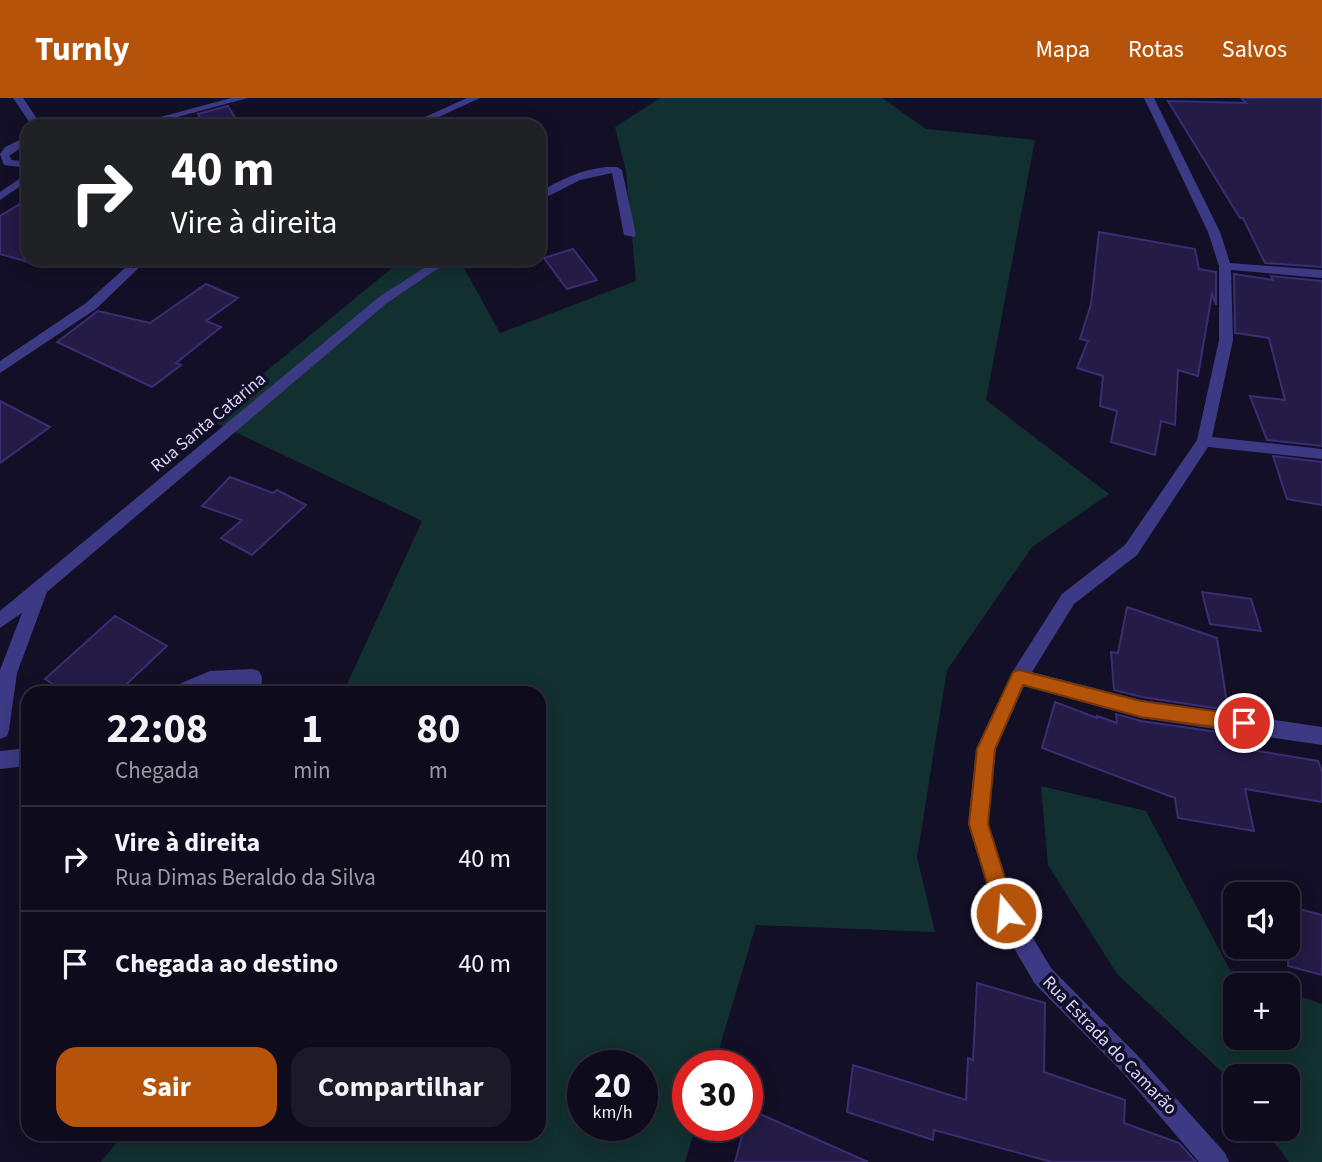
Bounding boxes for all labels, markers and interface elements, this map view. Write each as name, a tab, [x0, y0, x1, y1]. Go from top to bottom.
text: Turnly	[35, 26, 129, 73]
text: Mapa	[1035, 32, 1090, 67]
text: Rotas	[1128, 32, 1184, 67]
text: Salvos	[1222, 32, 1287, 67]
text: 40 m	[171, 135, 275, 205]
icon: right	[56, 147, 147, 238]
text: Vire à direita	[171, 200, 337, 246]
street label: Rua Santa Catarina	[145, 367, 271, 478]
pin	[1214, 693, 1274, 753]
text: 22:08	[107, 699, 208, 759]
text: 1	[301, 699, 323, 759]
text: 80	[416, 699, 460, 759]
icon: arrive	[1225, 704, 1263, 742]
text: Chegada	[115, 754, 199, 787]
text: min	[293, 754, 331, 787]
text: m	[429, 754, 448, 787]
text: Vire à direita	[115, 824, 260, 861]
icon: right	[56, 840, 94, 878]
text: 40 m	[458, 840, 511, 877]
text: Rua Dimas Beraldo da Silva	[115, 861, 376, 894]
position arrow	[969, 876, 1043, 950]
map controls	[1223, 882, 1300, 1141]
button: sound	[1223, 882, 1300, 959]
icon: arrive	[56, 945, 94, 983]
text: Chegada ao destino	[115, 945, 338, 982]
text: 40 m	[458, 945, 511, 982]
street label: Rua Estrada do Camarão	[1037, 970, 1183, 1120]
button: +	[1223, 973, 1300, 1050]
button: Sair	[56, 1047, 277, 1127]
button: Compartilhar	[291, 1047, 511, 1127]
speed limit sign: 30	[672, 1050, 763, 1141]
text: 20	[594, 1061, 631, 1111]
button: −	[1223, 1064, 1300, 1141]
text: km/h	[593, 1100, 632, 1125]

